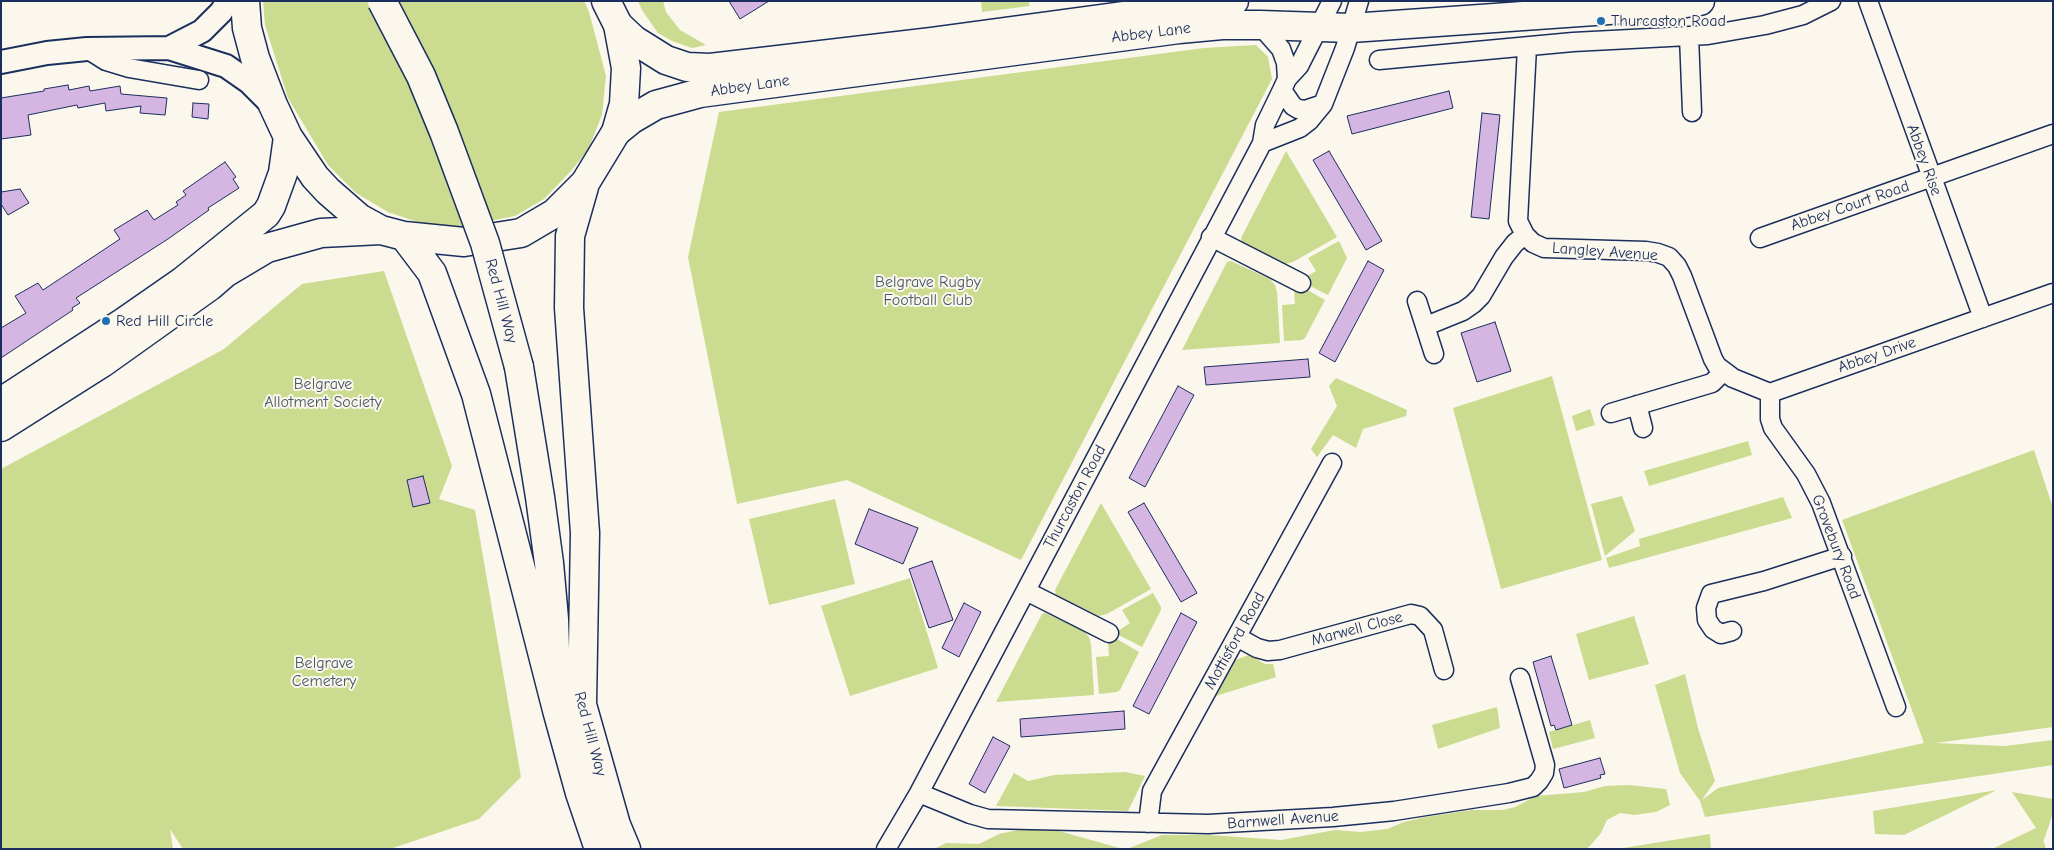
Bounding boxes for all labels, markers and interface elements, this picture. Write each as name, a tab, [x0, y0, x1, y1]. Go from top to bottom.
place label: Thurcaston Road	[1611, 11, 1726, 31]
marker: Thurcaston Road	[1595, 15, 1607, 27]
street label: Abbey Lane	[1110, 19, 1192, 47]
street label: Abbey Lane	[709, 71, 791, 101]
street label: Abbey Rise	[1902, 122, 1946, 198]
street label: Abbey Court Road	[1788, 177, 1912, 235]
street label: Langley Avenue	[1551, 239, 1659, 265]
street label: Red Hill Way	[480, 257, 522, 345]
park label: Belgrave Rugby Football Club	[875, 272, 981, 310]
place label: Red Hill Circle	[116, 311, 213, 331]
marker: Red Hill Circle	[100, 315, 112, 327]
street label: Abbey Drive	[1835, 333, 1919, 377]
park label: Belgrave Allotment Society	[264, 374, 382, 412]
street label: Thurcaston Road	[1040, 442, 1110, 552]
street label: Grovebury Road	[1807, 492, 1865, 602]
street label: Mottisford Road	[1200, 589, 1270, 693]
street label: Marwell Close	[1309, 608, 1405, 650]
park label: Belgrave Cemetery	[292, 653, 356, 691]
street label: Red Hill Way	[569, 690, 611, 778]
street label: Barnwell Avenue	[1227, 807, 1339, 833]

